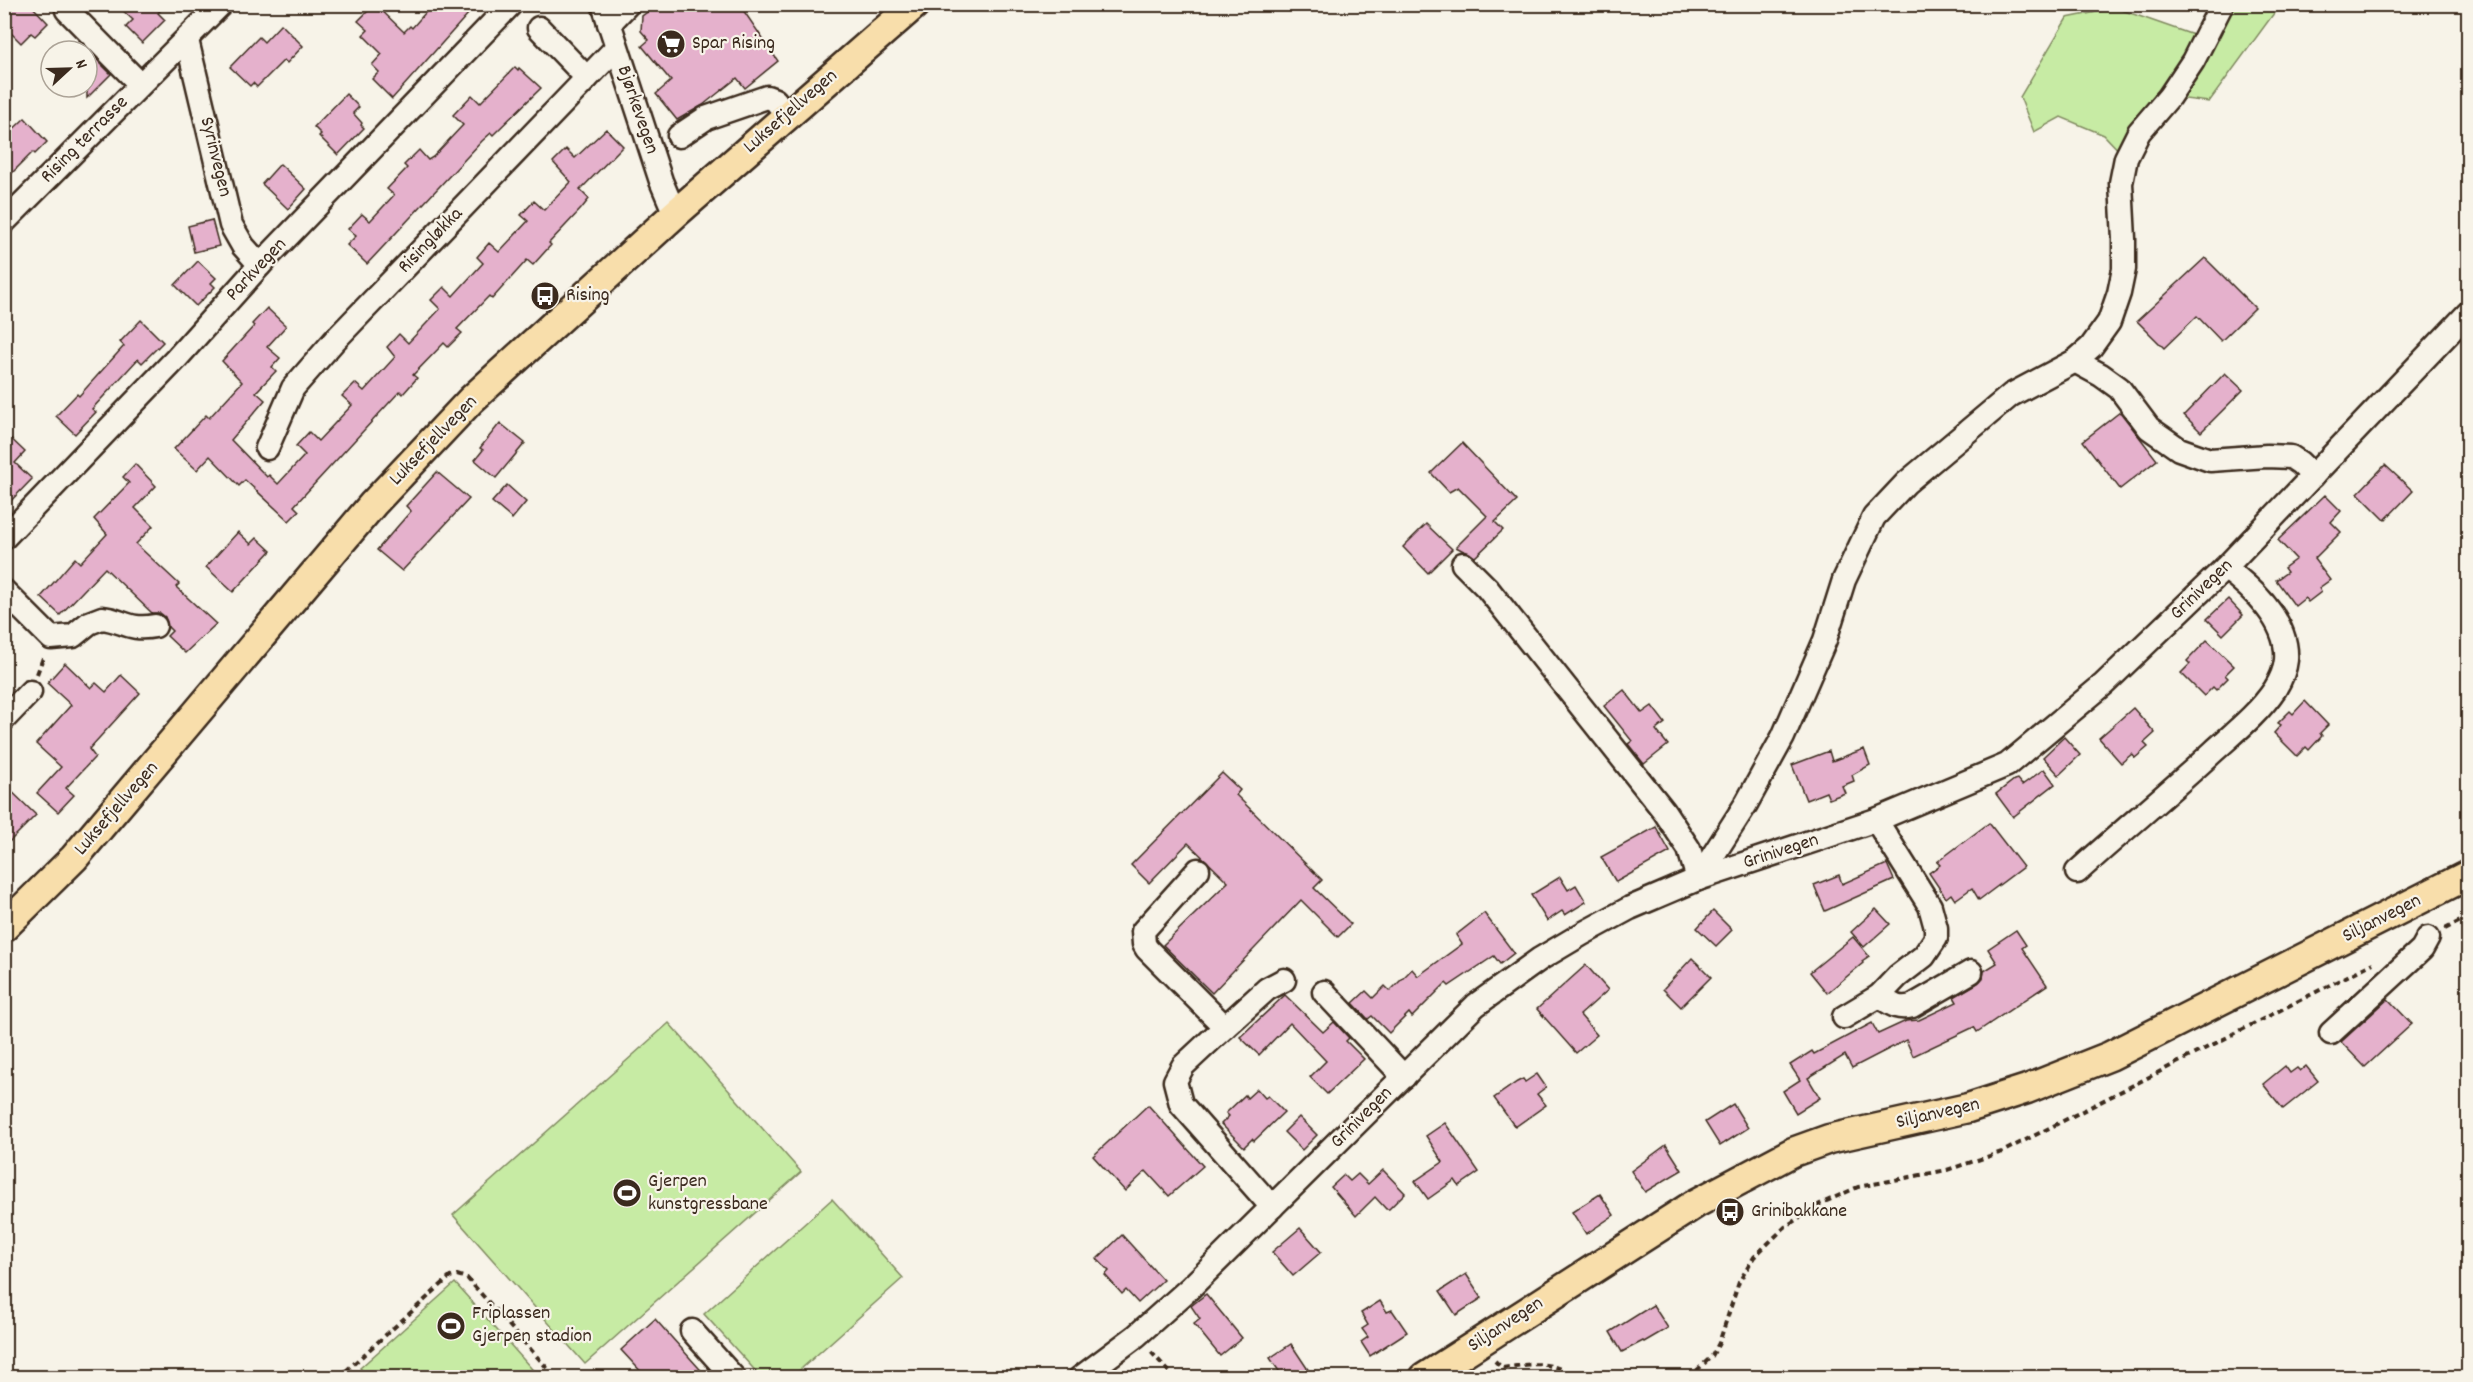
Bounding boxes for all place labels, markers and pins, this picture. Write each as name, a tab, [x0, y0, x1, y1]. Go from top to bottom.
supermarket icon: Spar Rising	[655, 28, 687, 60]
place label: Spar Rising	[692, 30, 775, 58]
bus stop icon: Rising	[529, 280, 561, 312]
place label: Rising	[566, 282, 609, 310]
place label: Gjerpen kunstgressbane	[648, 1168, 768, 1219]
sports icon: Gjerpen kunstgressbane	[611, 1177, 643, 1209]
bus stop icon: Grinibakkane	[1714, 1196, 1746, 1228]
place label: Grinibakkane	[1751, 1198, 1847, 1226]
place label: Friplassen Gjerpen stadion	[472, 1300, 592, 1351]
sports icon: Friplassen Gjerpen stadion	[435, 1310, 467, 1342]

